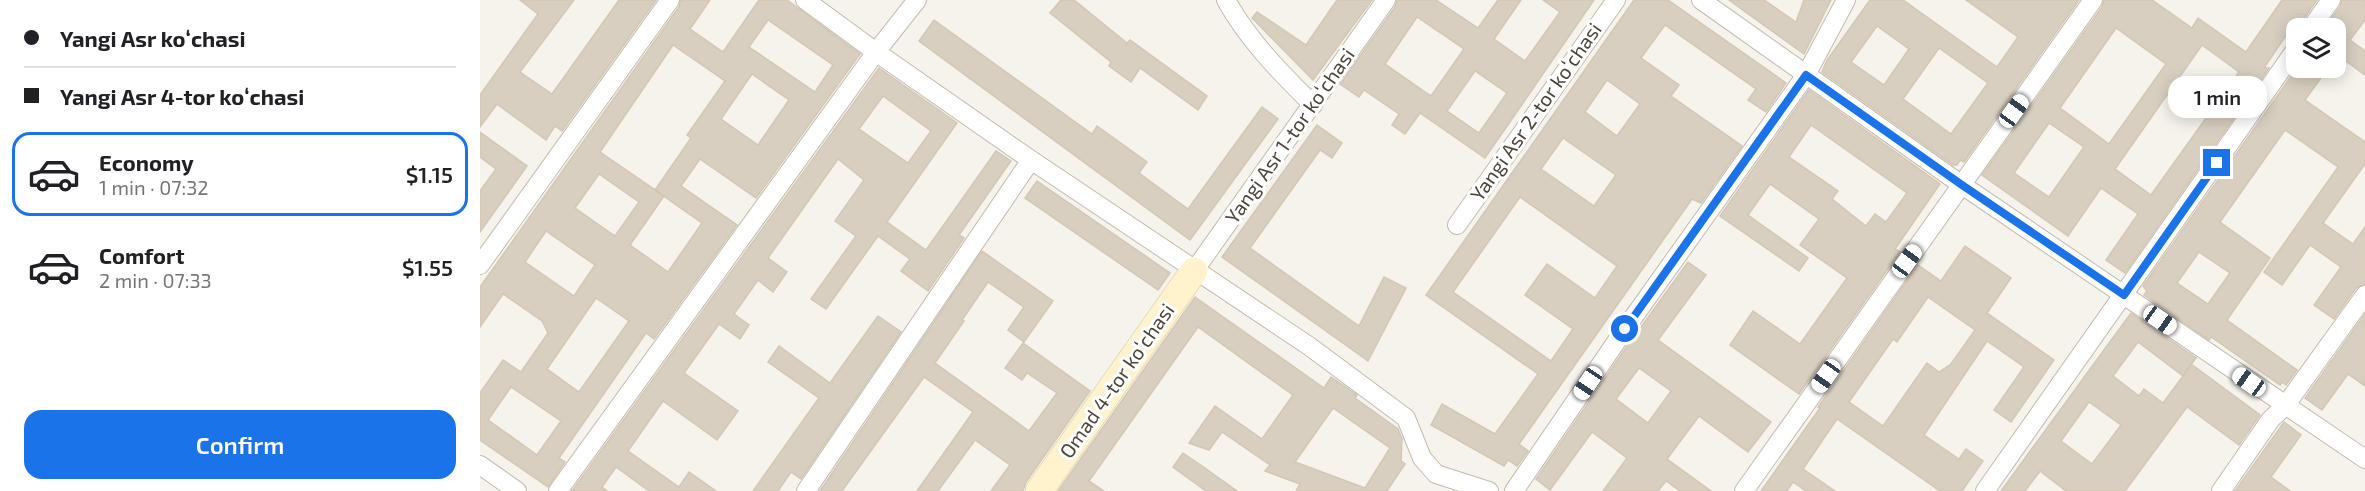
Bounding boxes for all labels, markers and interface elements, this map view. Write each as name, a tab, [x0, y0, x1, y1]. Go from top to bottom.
street label: Yangi Asr 2-tor koʻchasi	[1465, 18, 1606, 205]
map controls	[2286, 18, 2346, 78]
button: layers	[2286, 18, 2346, 78]
text: Yangi Asr koʻchasi	[60, 25, 246, 51]
street label: Yangi Asr 1-tor koʻchasi	[1219, 43, 1359, 228]
callout: 1 min	[2168, 76, 2266, 118]
text: Yangi Asr 4-tor koʻchasi	[60, 83, 304, 109]
text: 1 min	[2194, 85, 2241, 109]
car	[1996, 91, 2032, 131]
icon: car	[27, 147, 81, 201]
text: Economy	[99, 149, 194, 175]
route end	[2203, 149, 2230, 176]
text: $1.15	[406, 161, 453, 187]
text: 1 min · 07:32	[99, 175, 209, 199]
icon: car	[27, 240, 81, 294]
car	[1889, 241, 1925, 281]
text: Comfort	[99, 242, 184, 268]
text: $1.55	[402, 254, 453, 280]
text: 2 min · 07:33	[99, 268, 212, 292]
street label: Omad 4-tor koʻchasi	[1054, 298, 1179, 462]
car	[2140, 302, 2180, 338]
route start	[1611, 315, 1638, 342]
car	[1808, 356, 1844, 396]
car	[1570, 363, 1606, 403]
car	[2229, 364, 2269, 400]
button: Confirm	[24, 410, 456, 479]

